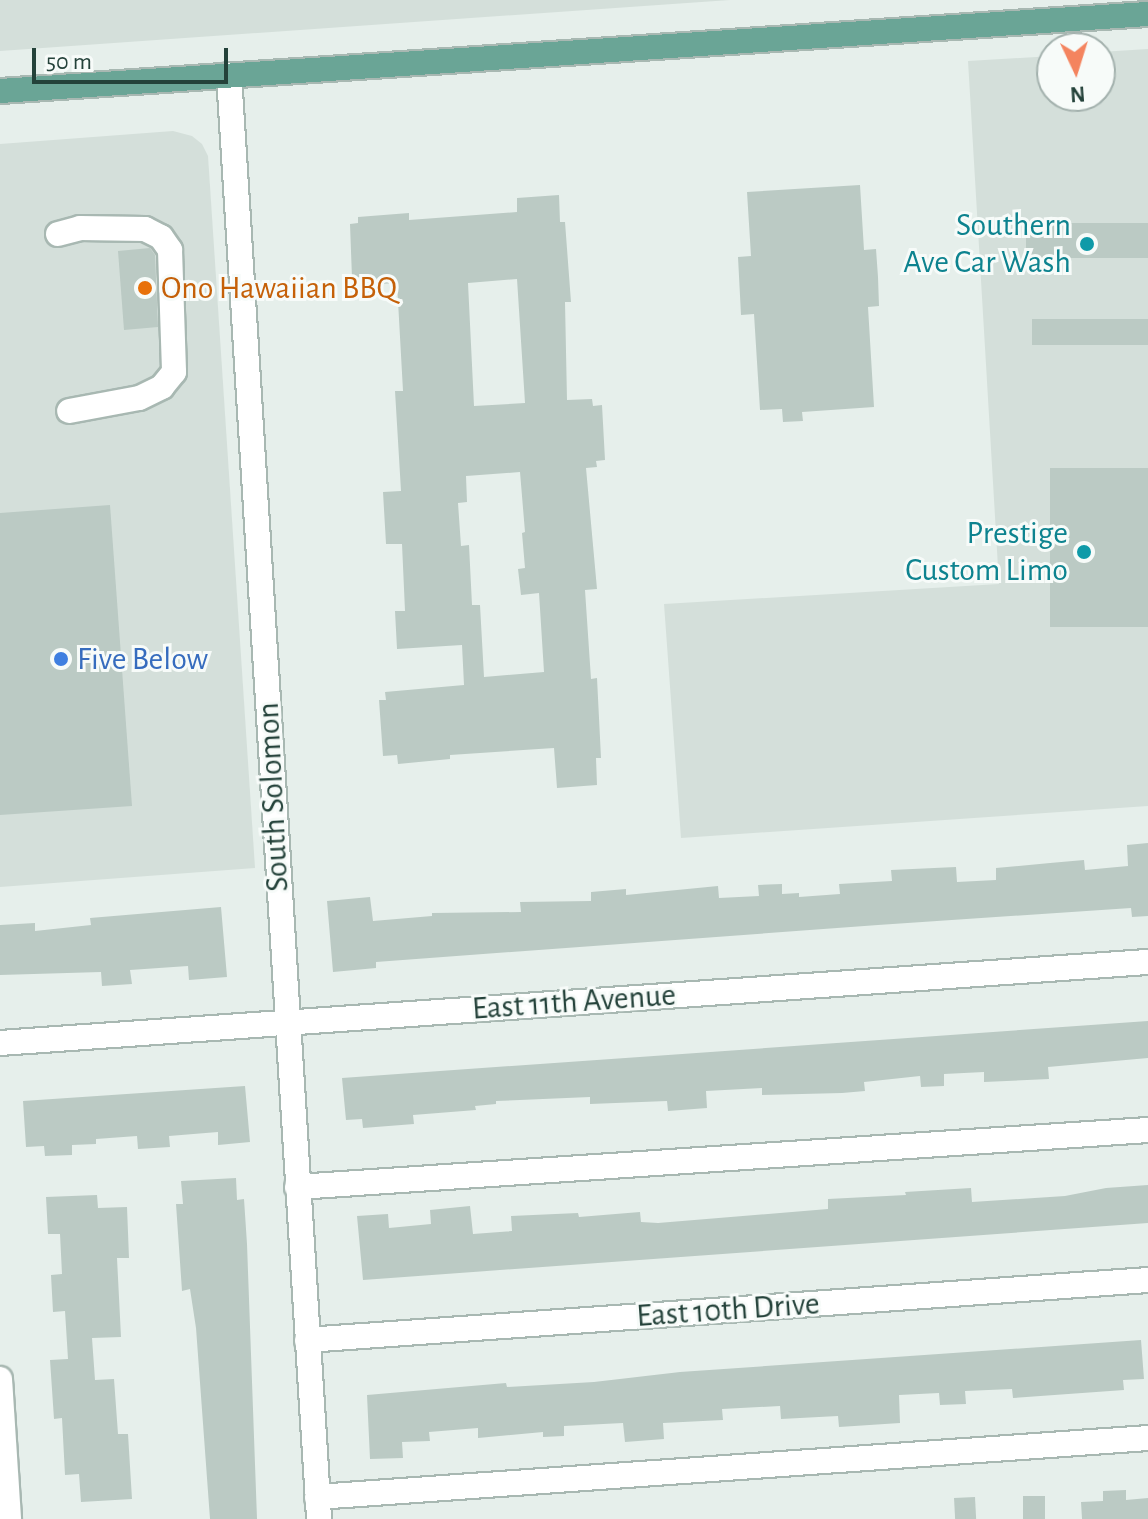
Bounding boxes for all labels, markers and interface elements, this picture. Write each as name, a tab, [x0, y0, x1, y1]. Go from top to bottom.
scale bar	[36, 32, 232, 82]
north arrow	[1036, 32, 1116, 112]
text: 50 m	[46, 50, 92, 74]
text: N	[1069, 82, 1086, 105]
place label: Southern Ave Car Wash	[903, 207, 1071, 282]
marker: Southern Ave Car Wash	[1078, 235, 1096, 253]
place label: Ono Hawaiian BBQ	[161, 269, 397, 307]
marker: Ono Hawaiian BBQ	[136, 279, 154, 297]
place label: Prestige Custom Limo	[905, 515, 1068, 590]
marker: Prestige Custom Limo	[1075, 543, 1093, 561]
place label: Five Below	[77, 640, 208, 678]
marker: Five Below	[52, 650, 70, 668]
street label: South Solomon	[249, 701, 297, 893]
street label: East 11th Avenue	[471, 976, 677, 1028]
street label: East 10th Drive	[635, 1284, 821, 1336]

